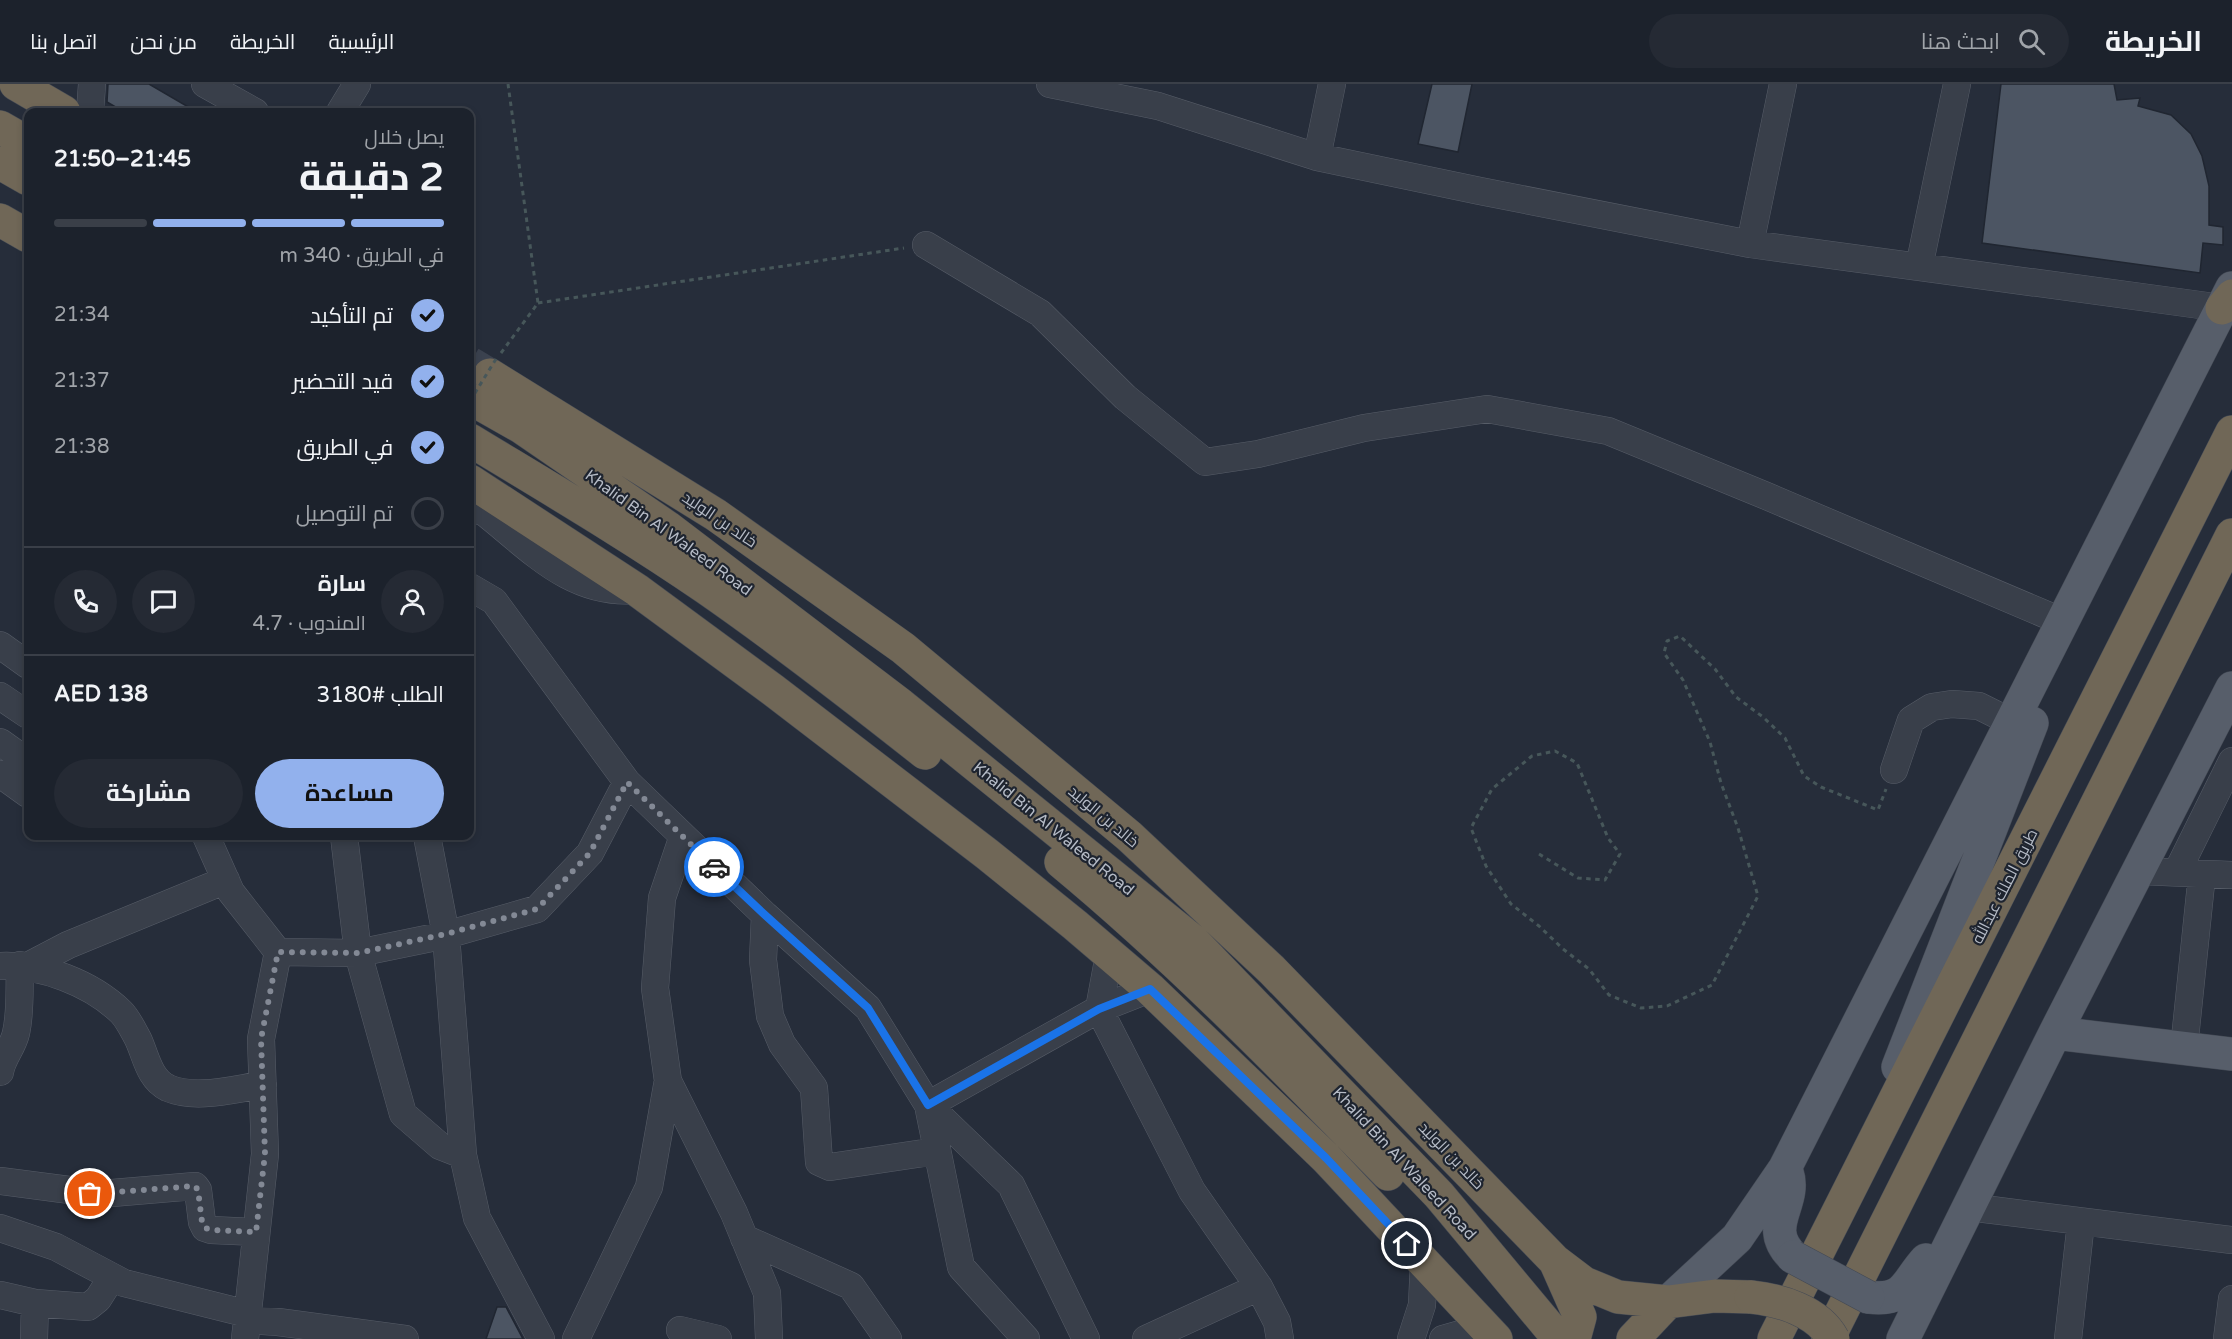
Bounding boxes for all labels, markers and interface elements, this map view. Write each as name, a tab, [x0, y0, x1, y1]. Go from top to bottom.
search box	[1649, 14, 2069, 68]
icon: search	[2015, 25, 2048, 58]
text: الخريطة	[2105, 25, 2202, 59]
text: ابحث هنا	[1921, 29, 2000, 55]
text: اتصل بنا	[30, 30, 97, 55]
text: من نحن	[130, 30, 197, 55]
text: الخريطة	[230, 30, 295, 55]
text: الرئيسية	[328, 30, 394, 55]
text: يصل خلال	[365, 126, 444, 150]
text: 21:45–21:50	[54, 146, 191, 172]
text: 2 دقيقة	[299, 154, 444, 201]
text: في الطريق · 340 m	[279, 244, 444, 268]
icon: check	[411, 299, 444, 332]
text: 21:34	[54, 303, 109, 327]
text: تم التأكيد	[310, 303, 393, 329]
icon: check	[411, 365, 444, 398]
text: 21:37	[54, 369, 109, 393]
text: قيد التحضير	[292, 369, 393, 395]
icon: check	[411, 431, 444, 464]
text: 21:38	[54, 435, 109, 459]
text: في الطريق	[296, 435, 393, 461]
street label: Khalid Bin Al Waleed Road	[581, 465, 756, 600]
street label: خالد بن الوليد	[678, 488, 761, 552]
text: تم التوصيل	[296, 501, 393, 527]
button: phone	[54, 570, 117, 633]
button: chat	[132, 570, 195, 633]
button: person	[381, 570, 444, 633]
text: سارة	[318, 571, 366, 597]
text: المندوب · 4.7	[253, 612, 366, 636]
text: AED 138	[54, 681, 148, 707]
text: الطلب #3180	[316, 682, 444, 708]
street label: Khalid Bin Al Waleed Road	[969, 758, 1138, 900]
button: مشاركة	[54, 759, 243, 828]
button: مساعدة	[255, 759, 444, 828]
street label: خالد بن الوليد	[1064, 781, 1143, 852]
street label: طريق الملك عبدالله	[1966, 825, 2042, 947]
courier	[684, 837, 744, 897]
icon: car	[698, 851, 731, 884]
street label: Khalid Bin Al Waleed Road	[1328, 1083, 1480, 1244]
street label: خالد بن الوليد	[1414, 1118, 1488, 1194]
pin	[64, 1168, 115, 1219]
icon: bag	[73, 1177, 106, 1210]
pin	[1381, 1218, 1432, 1269]
icon: home	[1390, 1227, 1423, 1260]

